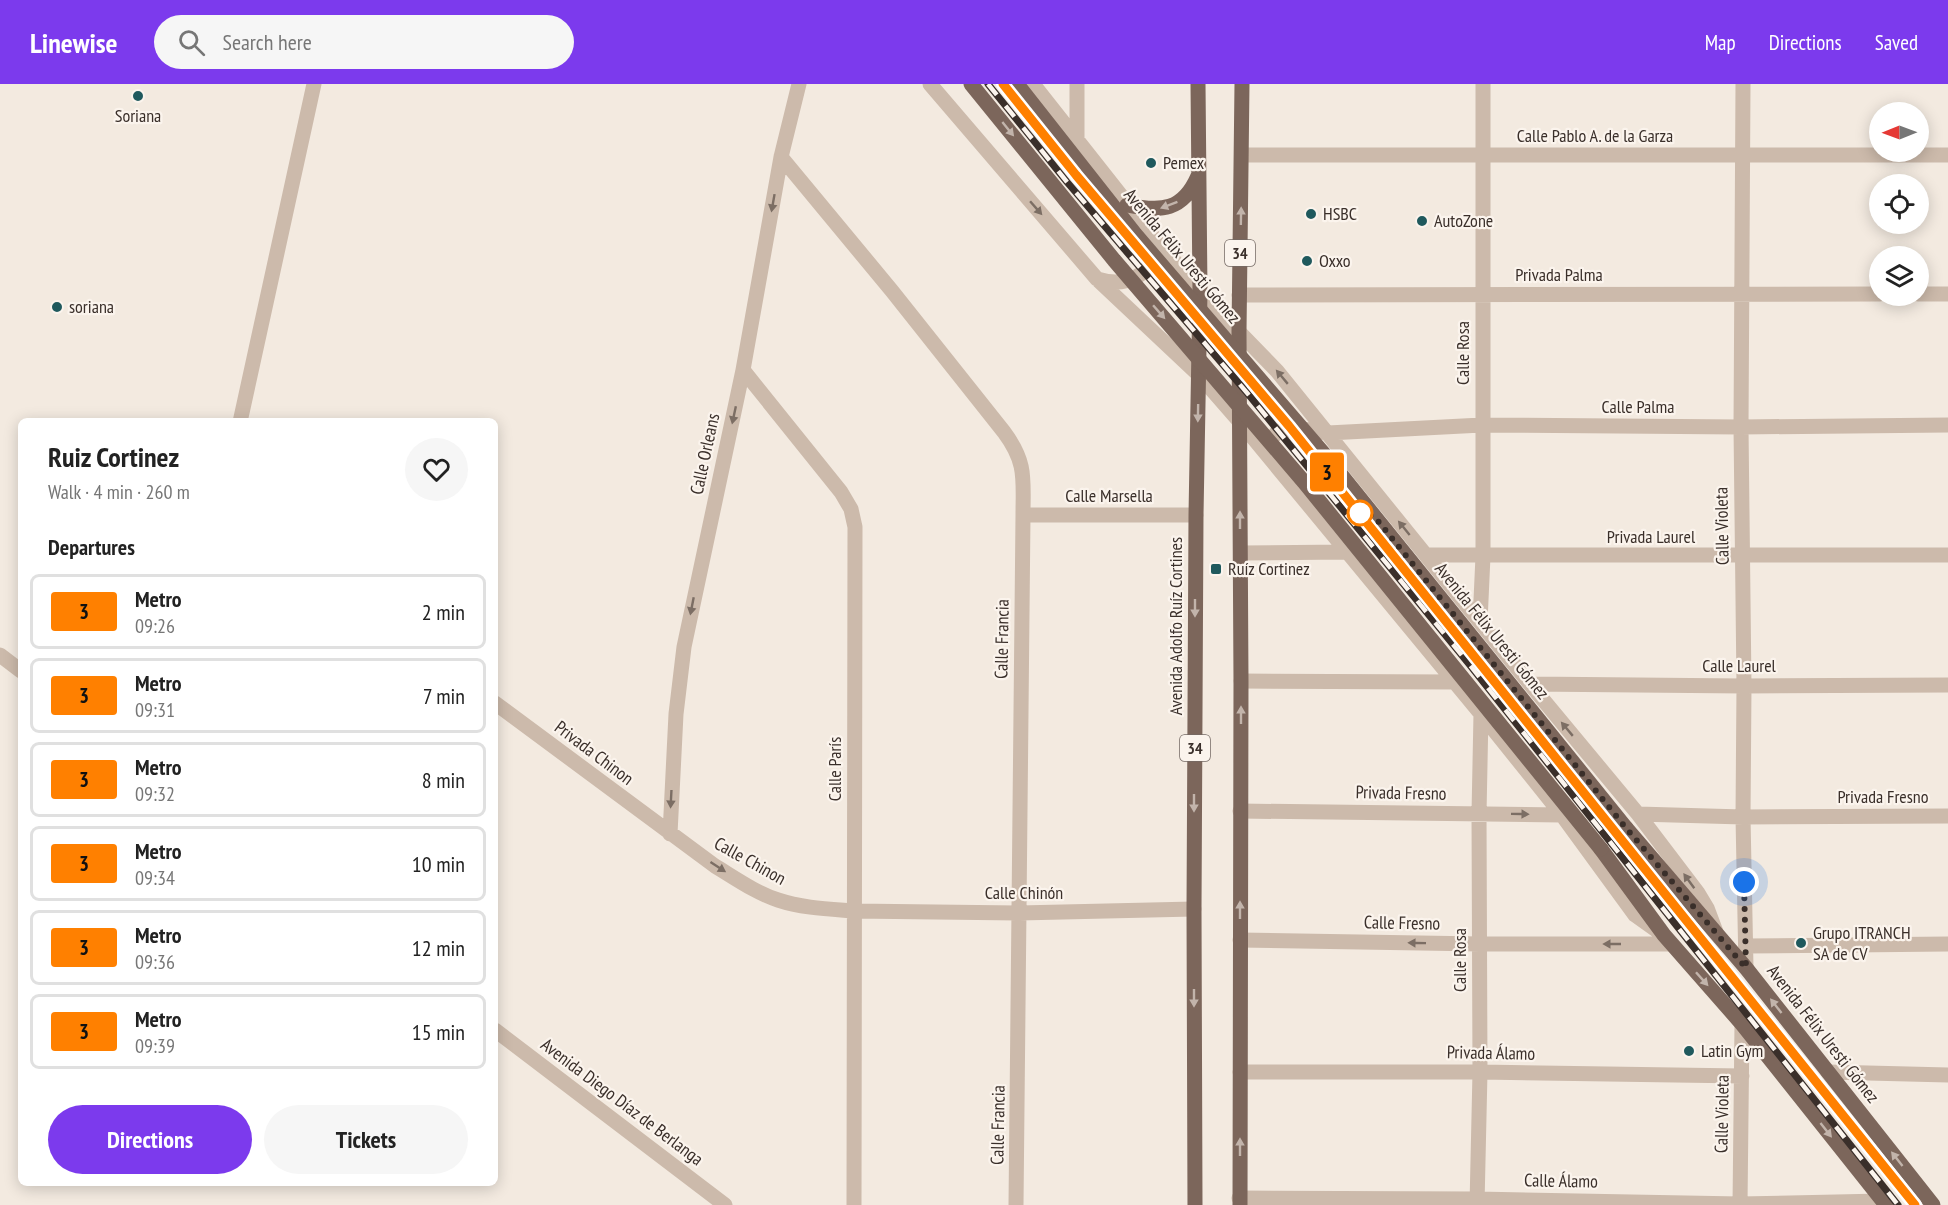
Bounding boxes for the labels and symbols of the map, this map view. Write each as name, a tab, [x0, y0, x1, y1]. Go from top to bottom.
marker: Soriana	[131, 89, 145, 103]
north arrow	[1869, 102, 1929, 162]
place label: Soriana	[115, 104, 161, 127]
one-way arrow	[1002, 122, 1014, 137]
street label: Calle Pablo A. de la Garza	[1517, 124, 1673, 147]
place label: Pemex	[1163, 151, 1205, 174]
marker: Pemex	[1144, 156, 1158, 170]
street label: Avenida Félix Uresti Gómez	[1119, 183, 1246, 328]
one-way arrow	[768, 193, 777, 212]
one-way arrow	[1029, 200, 1042, 215]
one-way arrow	[1160, 201, 1178, 211]
place label: HSBC	[1323, 202, 1357, 225]
one-way arrow	[1236, 207, 1246, 226]
marker: HSBC	[1304, 207, 1318, 221]
place label: AutoZone	[1434, 209, 1493, 232]
marker: AutoZone	[1415, 214, 1429, 228]
road number: 34	[1225, 240, 1255, 266]
place label: Oxxo	[1319, 249, 1351, 272]
marker: Oxxo	[1300, 254, 1314, 268]
street label: Privada Palma	[1515, 263, 1603, 286]
place label: soriana	[69, 295, 114, 318]
marker: soriana	[50, 300, 64, 314]
one-way arrow	[1152, 304, 1165, 319]
street label: Calle Rosa	[1451, 321, 1474, 385]
one-way arrow	[1276, 370, 1289, 385]
street label: Calle Palma	[1602, 395, 1674, 418]
one-way arrow	[1193, 404, 1203, 423]
one-way arrow	[729, 406, 738, 425]
street label: Calle Orleans	[685, 411, 724, 497]
line badge: 3	[1308, 452, 1346, 492]
street label: Calle Marsella	[1065, 484, 1153, 507]
street label: Calle Violeta	[1709, 487, 1734, 565]
unlabelled marker	[1347, 500, 1373, 526]
one-way arrow	[1235, 510, 1245, 529]
one-way arrow	[1399, 521, 1411, 536]
street label: Privada Laurel	[1607, 525, 1696, 548]
street label: Avenida Adolfo Ruíz Cortines	[1164, 537, 1187, 715]
place label: Ruíz Cortinez	[1228, 557, 1310, 580]
street label: Avenida Félix Uresti Gómez	[1430, 558, 1555, 704]
marker: Ruíz Cortinez	[1209, 562, 1223, 576]
one-way arrow	[687, 596, 696, 615]
street label: Calle Francia	[989, 599, 1014, 679]
one-way arrow	[1191, 599, 1200, 618]
street label: Calle Laurel	[1702, 654, 1777, 677]
one-way arrow	[1236, 705, 1246, 724]
street label: Privada Chinon	[550, 715, 638, 790]
one-way arrow	[1561, 722, 1574, 737]
road number: 34	[1180, 735, 1210, 761]
street label: Calle París	[823, 737, 846, 801]
street label: Privada Fresno	[1355, 780, 1447, 805]
street label: Privada Fresno	[1837, 785, 1929, 808]
one-way arrow	[667, 790, 676, 809]
one-way arrow	[1189, 794, 1199, 813]
one-way arrow	[1511, 809, 1530, 819]
street label: Calle Chinon	[710, 831, 790, 890]
one-way arrow	[710, 862, 726, 873]
your location	[1729, 867, 1759, 897]
one-way arrow	[1683, 873, 1695, 889]
street label: Calle Chinón	[985, 881, 1063, 904]
one-way arrow	[1235, 900, 1245, 919]
street label: Calle Fresno	[1364, 910, 1441, 935]
place label: Grupo ITRANCH SA de CV	[1813, 921, 1911, 965]
street label: Calle Rosa	[1448, 928, 1471, 992]
marker: Grupo ITRANCH SA de CV	[1794, 936, 1808, 950]
one-way arrow	[1408, 938, 1427, 948]
one-way arrow	[1603, 939, 1622, 949]
street label: Avenida Félix Uresti Gómez	[1762, 960, 1885, 1108]
one-way arrow	[1695, 971, 1708, 986]
one-way arrow	[1190, 989, 1199, 1008]
one-way arrow	[1769, 998, 1782, 1014]
street label: Avenida Diego Díaz de Berlanga	[536, 1033, 708, 1170]
place label: Latin Gym	[1701, 1039, 1763, 1062]
street label: Privada Álamo	[1447, 1040, 1536, 1065]
marker: Latin Gym	[1682, 1044, 1696, 1058]
street label: Calle Violeta	[1709, 1075, 1734, 1153]
street label: Calle Francia	[985, 1085, 1010, 1165]
one-way arrow	[1819, 1122, 1832, 1138]
one-way arrow	[1235, 1137, 1245, 1156]
one-way arrow	[1890, 1151, 1903, 1167]
street label: Calle Álamo	[1524, 1168, 1598, 1193]

